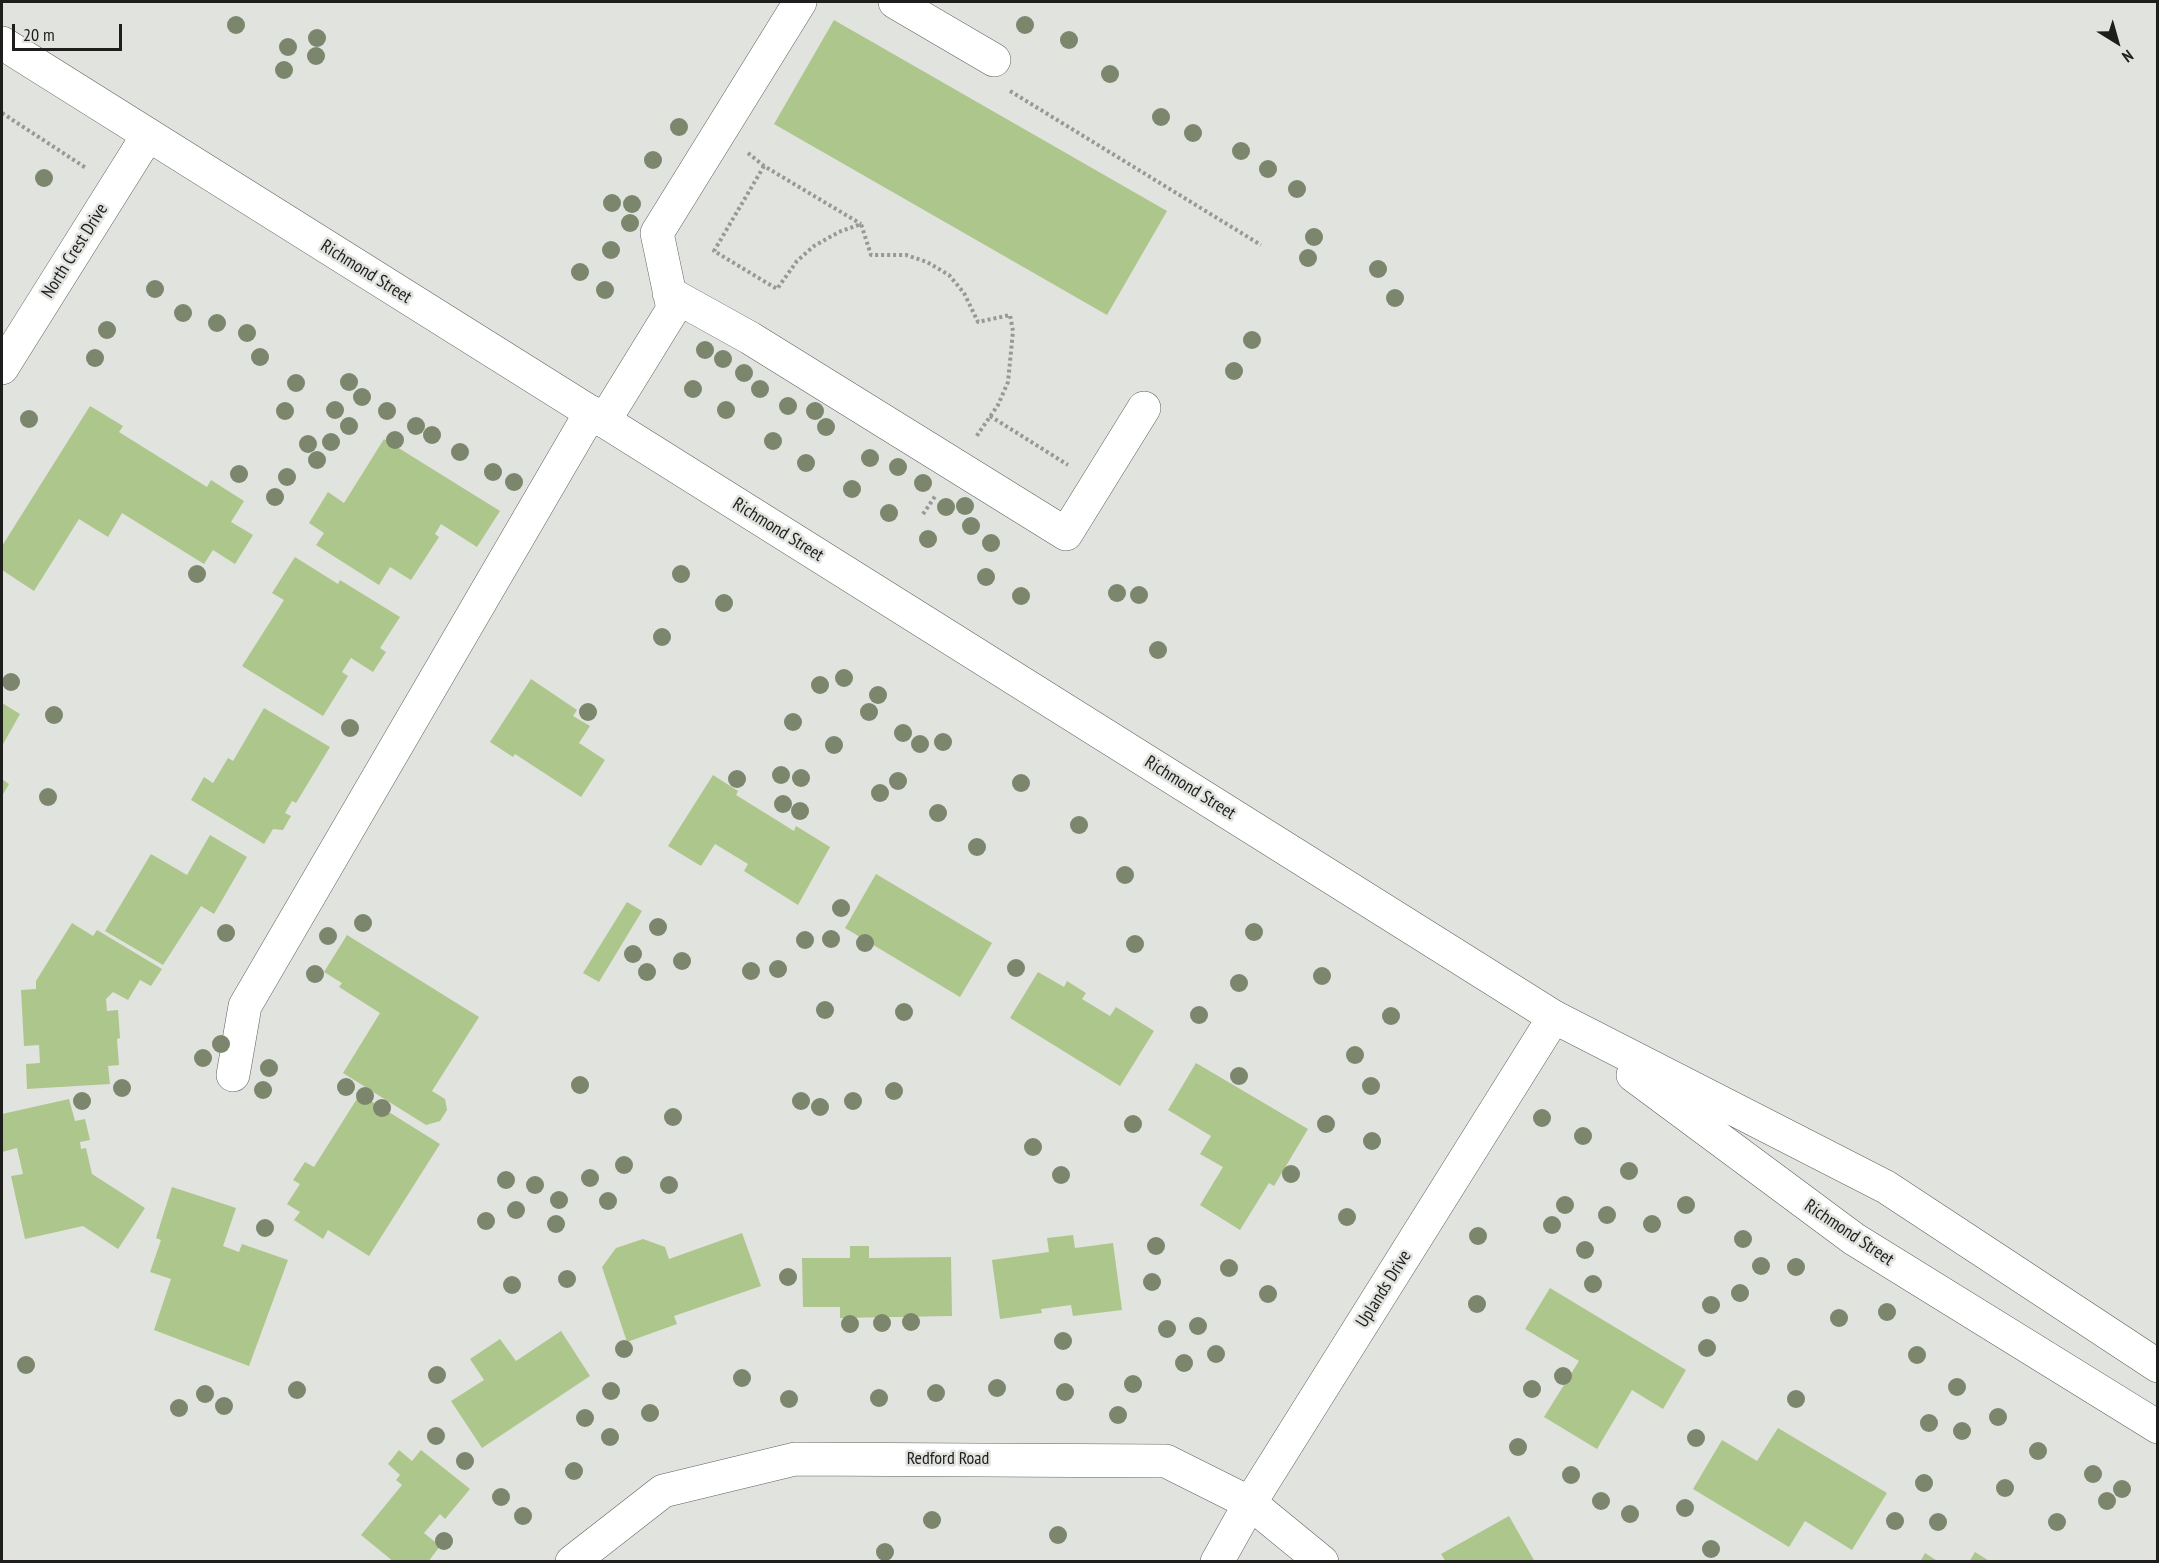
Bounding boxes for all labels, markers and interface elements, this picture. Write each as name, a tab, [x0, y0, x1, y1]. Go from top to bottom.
scale bar	[15, 12, 124, 50]
north arrow	[2087, 12, 2147, 72]
text: 20 m	[23, 23, 55, 46]
text: N	[2118, 46, 2137, 67]
street label: North Crest Drive	[37, 200, 113, 302]
street label: Richmond Street	[317, 236, 415, 308]
street label: Richmond Street	[729, 494, 827, 566]
street label: Richmond Street	[1141, 752, 1239, 824]
street label: Richmond Street	[1800, 1195, 1898, 1271]
street label: Uplands Drive	[1352, 1246, 1416, 1332]
street label: Redford Road	[907, 1448, 989, 1470]

